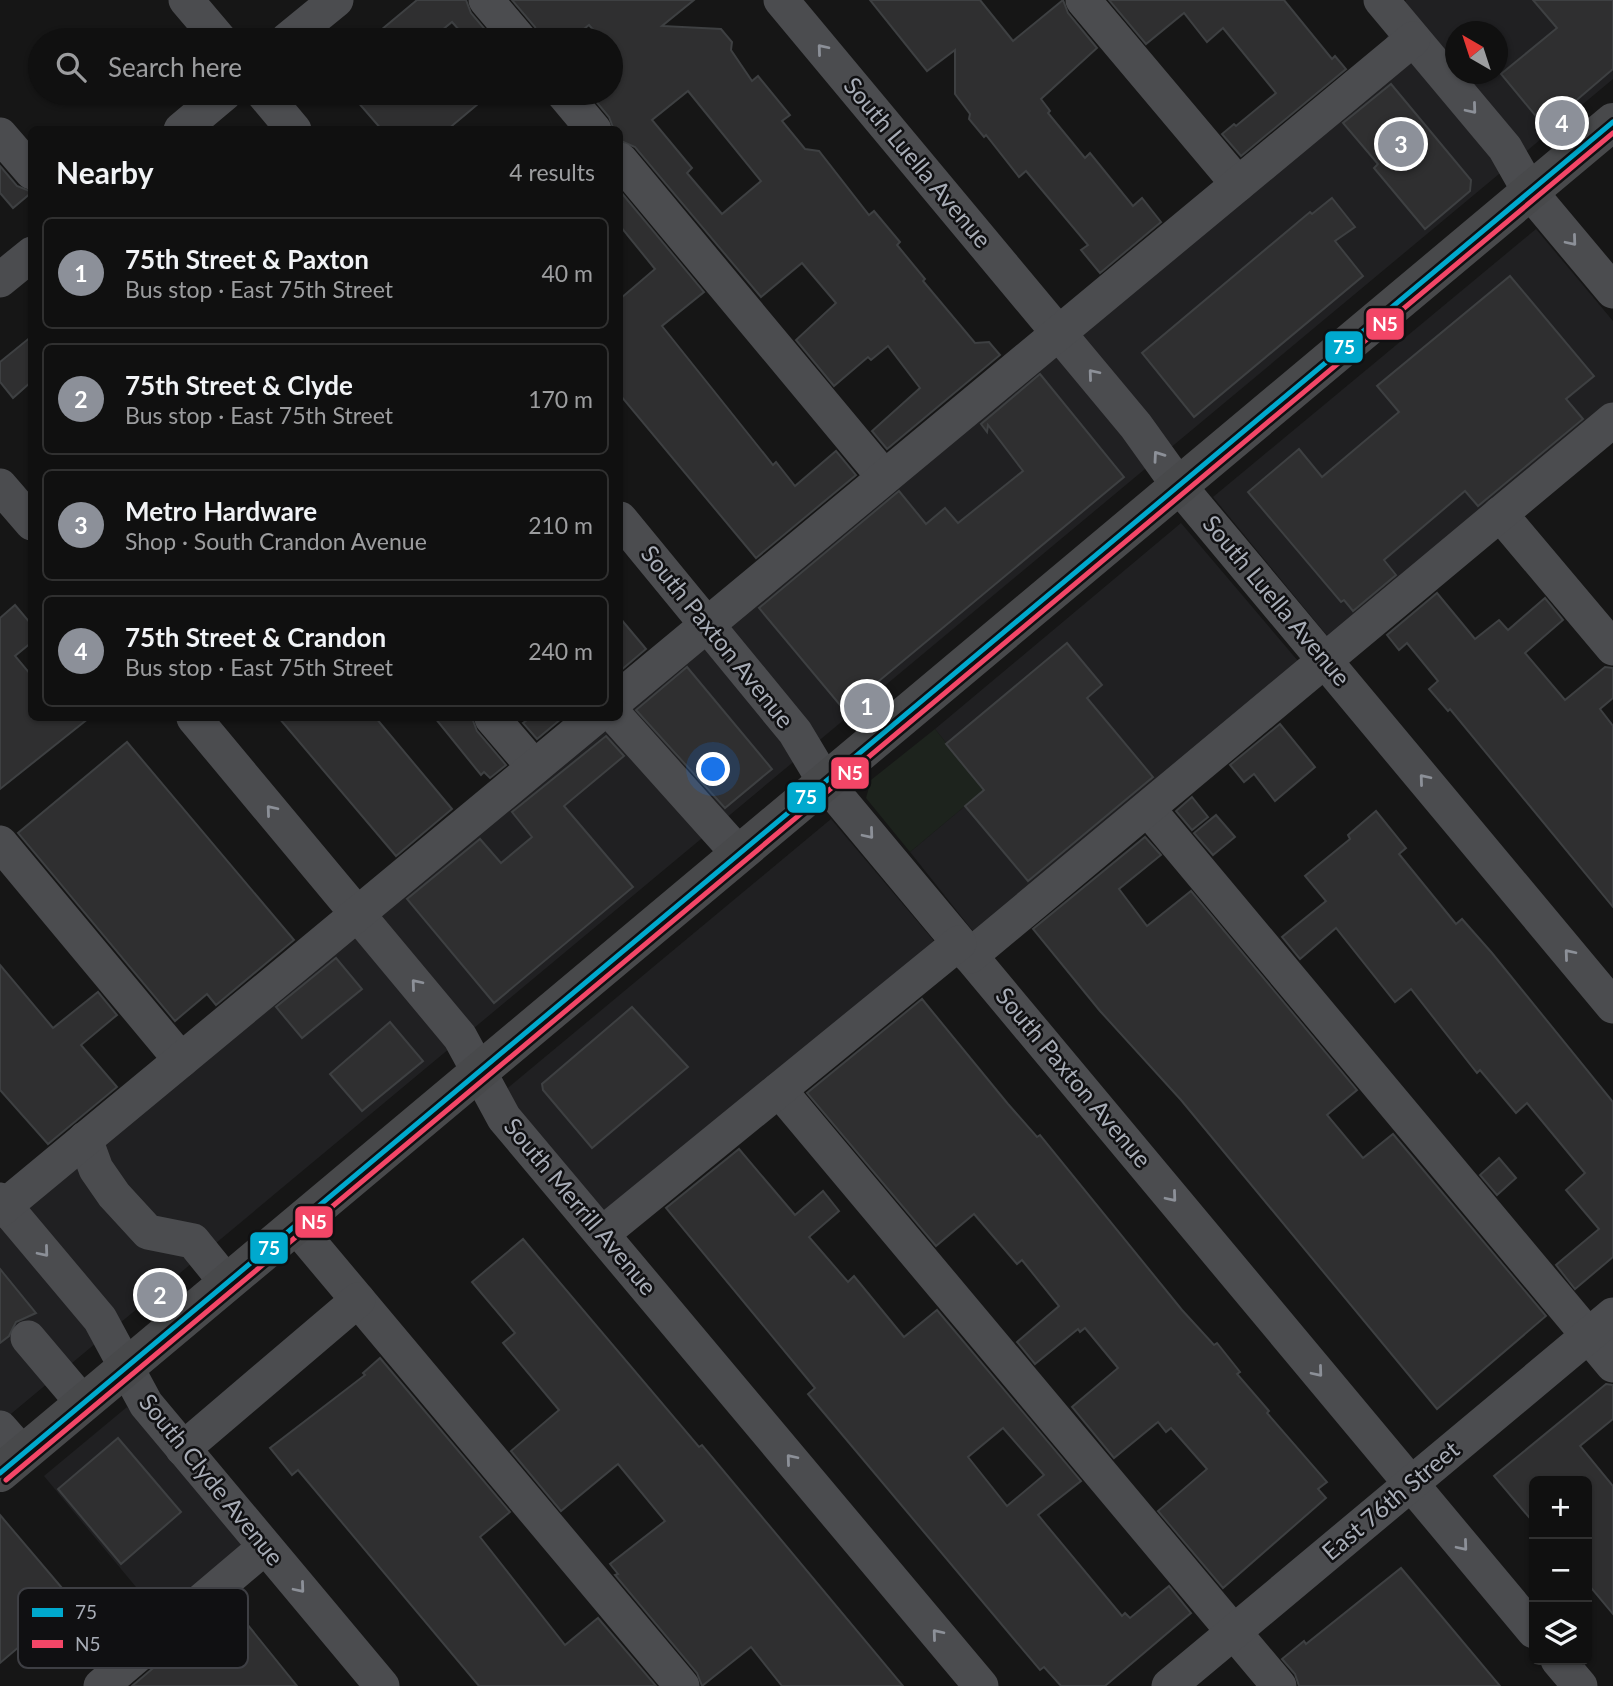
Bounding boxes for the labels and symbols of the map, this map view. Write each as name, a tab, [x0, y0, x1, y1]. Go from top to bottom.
north arrow	[1445, 21, 1508, 84]
one-way arrow	[817, 44, 830, 56]
street label: South Luella Avenue	[838, 71, 998, 253]
pin: 4	[1539, 97, 1585, 149]
one-way arrow	[1464, 101, 1476, 114]
pin: 3	[1378, 118, 1424, 170]
one-way arrow	[1563, 234, 1576, 246]
line badge: N5	[1365, 307, 1405, 341]
text: N5	[1372, 312, 1398, 335]
line badge: 75	[1324, 330, 1364, 364]
text: 75	[1333, 335, 1355, 358]
one-way arrow	[1089, 369, 1101, 382]
one-way arrow	[1154, 451, 1166, 464]
street label: South Luella Avenue	[1197, 509, 1357, 691]
street label: South Paxton Avenue	[636, 539, 801, 733]
pin: 1	[844, 680, 890, 732]
your location	[696, 752, 730, 786]
line badge: N5	[830, 756, 870, 790]
text: N5	[837, 761, 863, 784]
one-way arrow	[1420, 774, 1432, 787]
line badge: 75	[786, 781, 827, 814]
text: 75	[795, 785, 817, 808]
one-way arrow	[267, 805, 279, 818]
one-way arrow	[861, 826, 873, 839]
one-way arrow	[1565, 949, 1577, 962]
one-way arrow	[412, 980, 425, 992]
street label: South Paxton Avenue	[990, 981, 1158, 1173]
street label: South Merrill Avenue	[499, 1112, 664, 1300]
one-way arrow	[1164, 1189, 1176, 1202]
line badge: N5	[294, 1205, 334, 1239]
text: N5	[301, 1210, 327, 1233]
line badge: 75	[249, 1231, 289, 1265]
text: 75	[258, 1236, 280, 1259]
one-way arrow	[36, 1244, 48, 1257]
pin: 2	[137, 1269, 183, 1321]
one-way arrow	[1309, 1364, 1322, 1376]
street label: South Clyde Avenue	[134, 1387, 290, 1571]
street label: East 76th Street	[1316, 1434, 1465, 1566]
one-way arrow	[787, 1455, 799, 1468]
one-way arrow	[1455, 1538, 1467, 1551]
one-way arrow	[292, 1580, 304, 1593]
legend	[18, 1588, 248, 1668]
text: 75	[75, 1600, 97, 1623]
one-way arrow	[933, 1629, 945, 1642]
text: N5	[75, 1632, 101, 1655]

